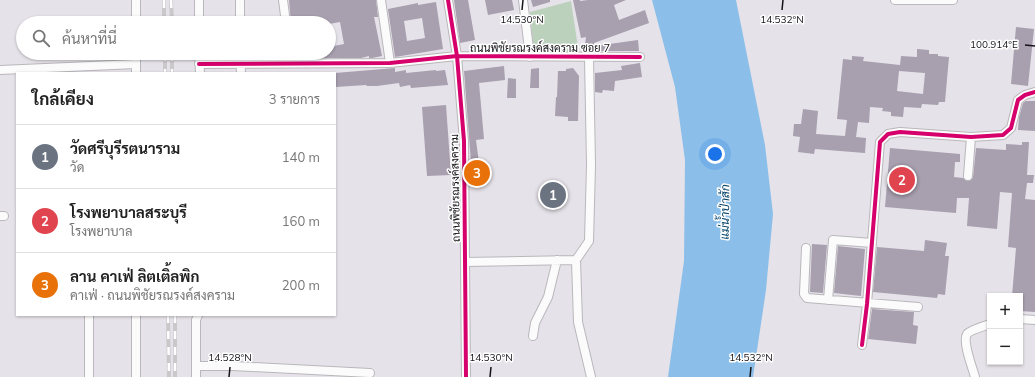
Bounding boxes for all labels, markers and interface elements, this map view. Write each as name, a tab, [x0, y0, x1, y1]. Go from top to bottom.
text: 14.530°N	[500, 13, 544, 26]
text: 14.532°N	[760, 13, 804, 26]
search box	[16, 16, 336, 60]
icon: search	[30, 27, 52, 49]
text: ค้นหาที่นี่	[62, 29, 117, 48]
text: 100.914°E	[970, 38, 1018, 51]
street label: ถนนพิชัยรณรงค์สงคราม ซอย 7	[470, 40, 610, 55]
text: ใกล้เคียง	[32, 88, 94, 109]
text: 3 รายการ	[269, 91, 320, 107]
street label: ถนนพิชัยรณรงค์สงคราม	[446, 134, 463, 242]
text: วัดศรีบุรีรตนาราม	[70, 139, 180, 158]
your location	[705, 144, 725, 164]
text: 1	[41, 149, 49, 165]
text: 140 m	[282, 149, 320, 165]
pin: 3	[464, 158, 490, 188]
text: วัด	[70, 159, 84, 175]
pin: 2	[889, 165, 915, 195]
pin: 1	[540, 180, 566, 210]
water label: แม่น้ำป่าสัก	[714, 184, 732, 240]
text: โรงพยาบาลสระบุรี	[70, 203, 187, 222]
text: 2	[41, 213, 49, 229]
text: 160 m	[282, 213, 320, 229]
text: โรงพยาบาล	[70, 223, 132, 239]
text: ลาน คาเฟ่ ลิตเติ้ลพิก	[70, 267, 199, 286]
text: 3	[41, 277, 49, 293]
text: 200 m	[282, 277, 320, 293]
text: คาเฟ่ · ถนนพิชัยรณรงค์สงคราม	[70, 287, 235, 303]
map controls	[987, 293, 1023, 365]
button: +	[987, 293, 1023, 329]
button: −	[987, 329, 1023, 365]
text: 14.528°N	[208, 351, 252, 364]
text: 14.530°N	[469, 351, 513, 364]
text: 14.532°N	[729, 351, 773, 364]

